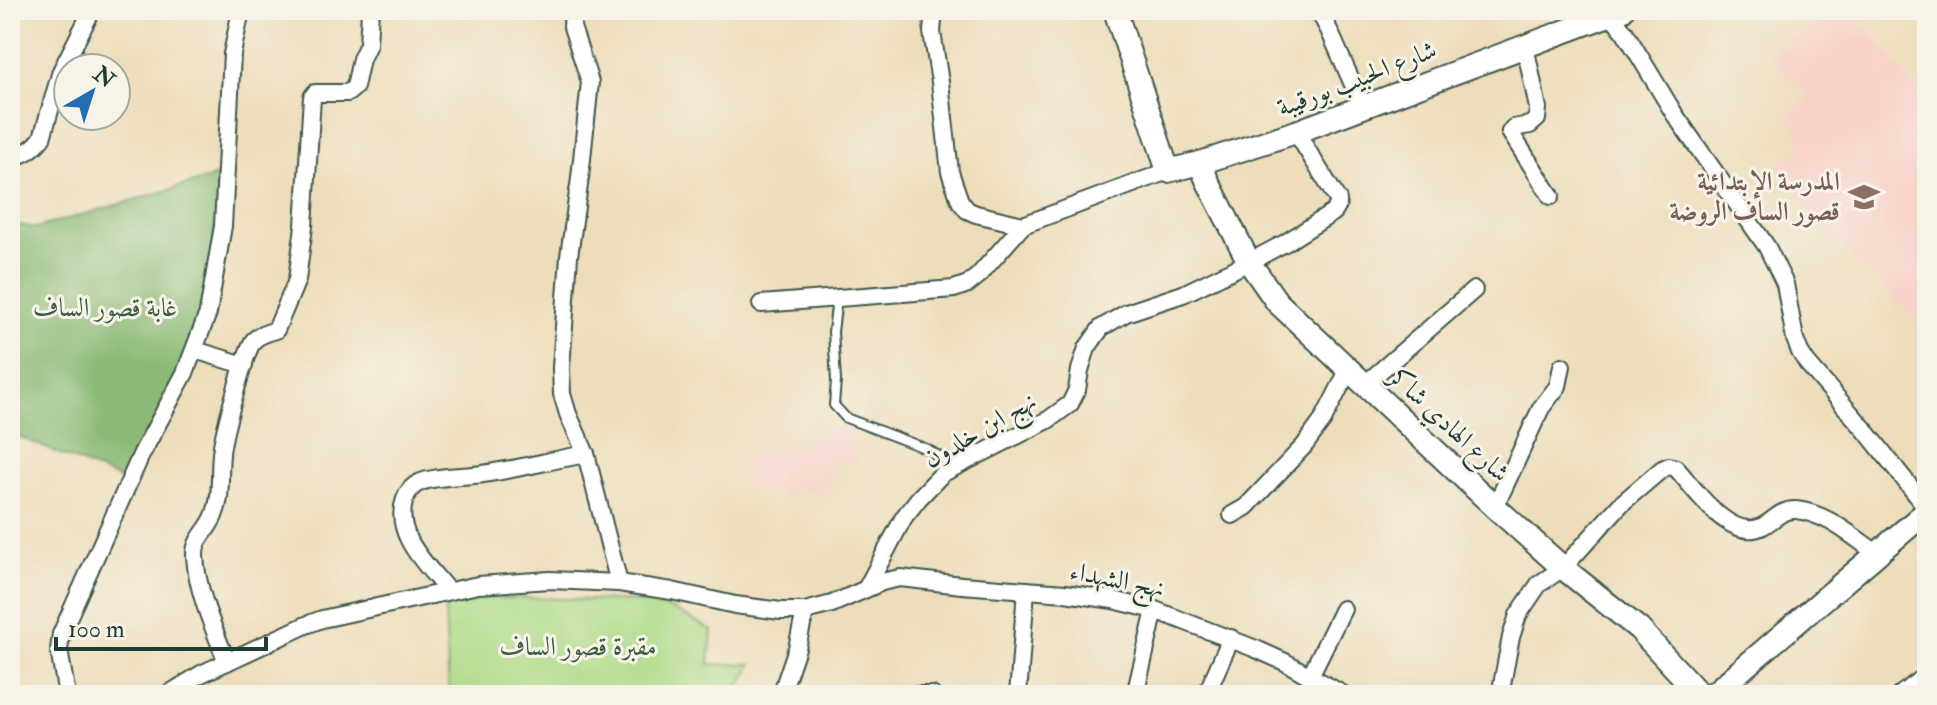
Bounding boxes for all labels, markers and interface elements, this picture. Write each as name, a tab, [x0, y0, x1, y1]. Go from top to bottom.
street label: شارع الحبيب بورقيبة	[1273, 34, 1443, 129]
north arrow	[52, 52, 132, 132]
text: N	[87, 60, 121, 95]
place label: المدرسة الإبتدائية قصور الساف الروضة	[1670, 166, 1840, 228]
school or university icon: المدرسة الإبتدائية قصور الساف الروضة	[1847, 180, 1881, 214]
park label: غابة قصور الساف	[33, 292, 177, 324]
street label: شارع الهادي شاكر	[1376, 359, 1516, 493]
street label: نهج ابن خلدون	[918, 385, 1046, 481]
street label: نهج الشهداء	[1066, 555, 1167, 612]
scale bar	[56, 601, 266, 651]
text: 100 m	[68, 614, 125, 645]
park label: مقبرة قصور الساف	[499, 631, 657, 663]

